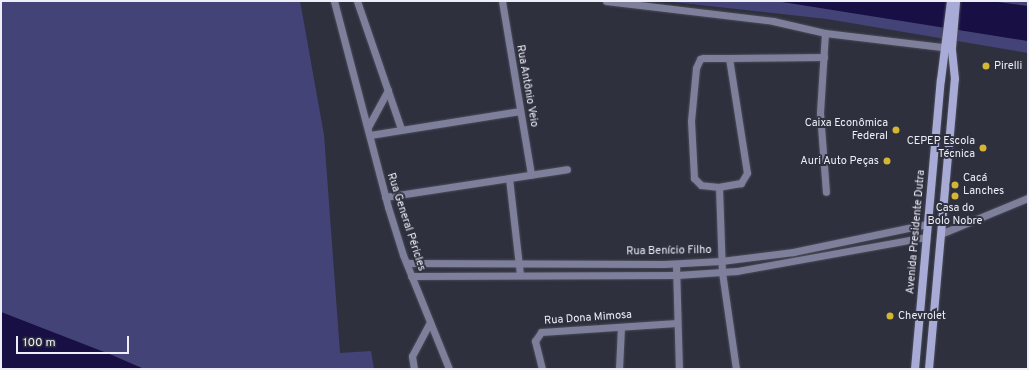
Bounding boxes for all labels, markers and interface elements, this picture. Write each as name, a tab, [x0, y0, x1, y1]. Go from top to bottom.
street label: Rua Antônio Veio	[513, 43, 541, 129]
place label: Pirelli	[994, 59, 1022, 73]
marker: Pirelli	[981, 61, 991, 71]
place label: Caixa Econômica Federal	[805, 117, 888, 143]
marker: Caixa Econômica Federal	[891, 125, 901, 135]
place label: CEPEP Escola Técnica	[907, 135, 975, 161]
marker: CEPEP Escola Técnica	[978, 143, 988, 153]
place label: Auri Auto Peças	[800, 154, 879, 168]
marker: Auri Auto Peças	[882, 156, 892, 166]
street label: Avenida Presidente Dutra	[904, 169, 928, 295]
street label: Rua General Péricles	[384, 171, 428, 273]
place label: Cacá Lanches	[963, 172, 1004, 198]
marker: Cacá Lanches	[950, 180, 960, 190]
marker: Casa do Bolo Nobre	[950, 191, 960, 201]
place label: Casa do Bolo Nobre	[927, 202, 983, 228]
street label: Rua Benício Filho	[626, 244, 712, 258]
street label: Rua Dona Mimosa	[544, 308, 632, 328]
place label: Chevrolet	[898, 309, 946, 323]
marker: Chevrolet	[885, 311, 895, 321]
scale bar	[18, 328, 131, 354]
text: 100 m	[23, 335, 56, 351]

